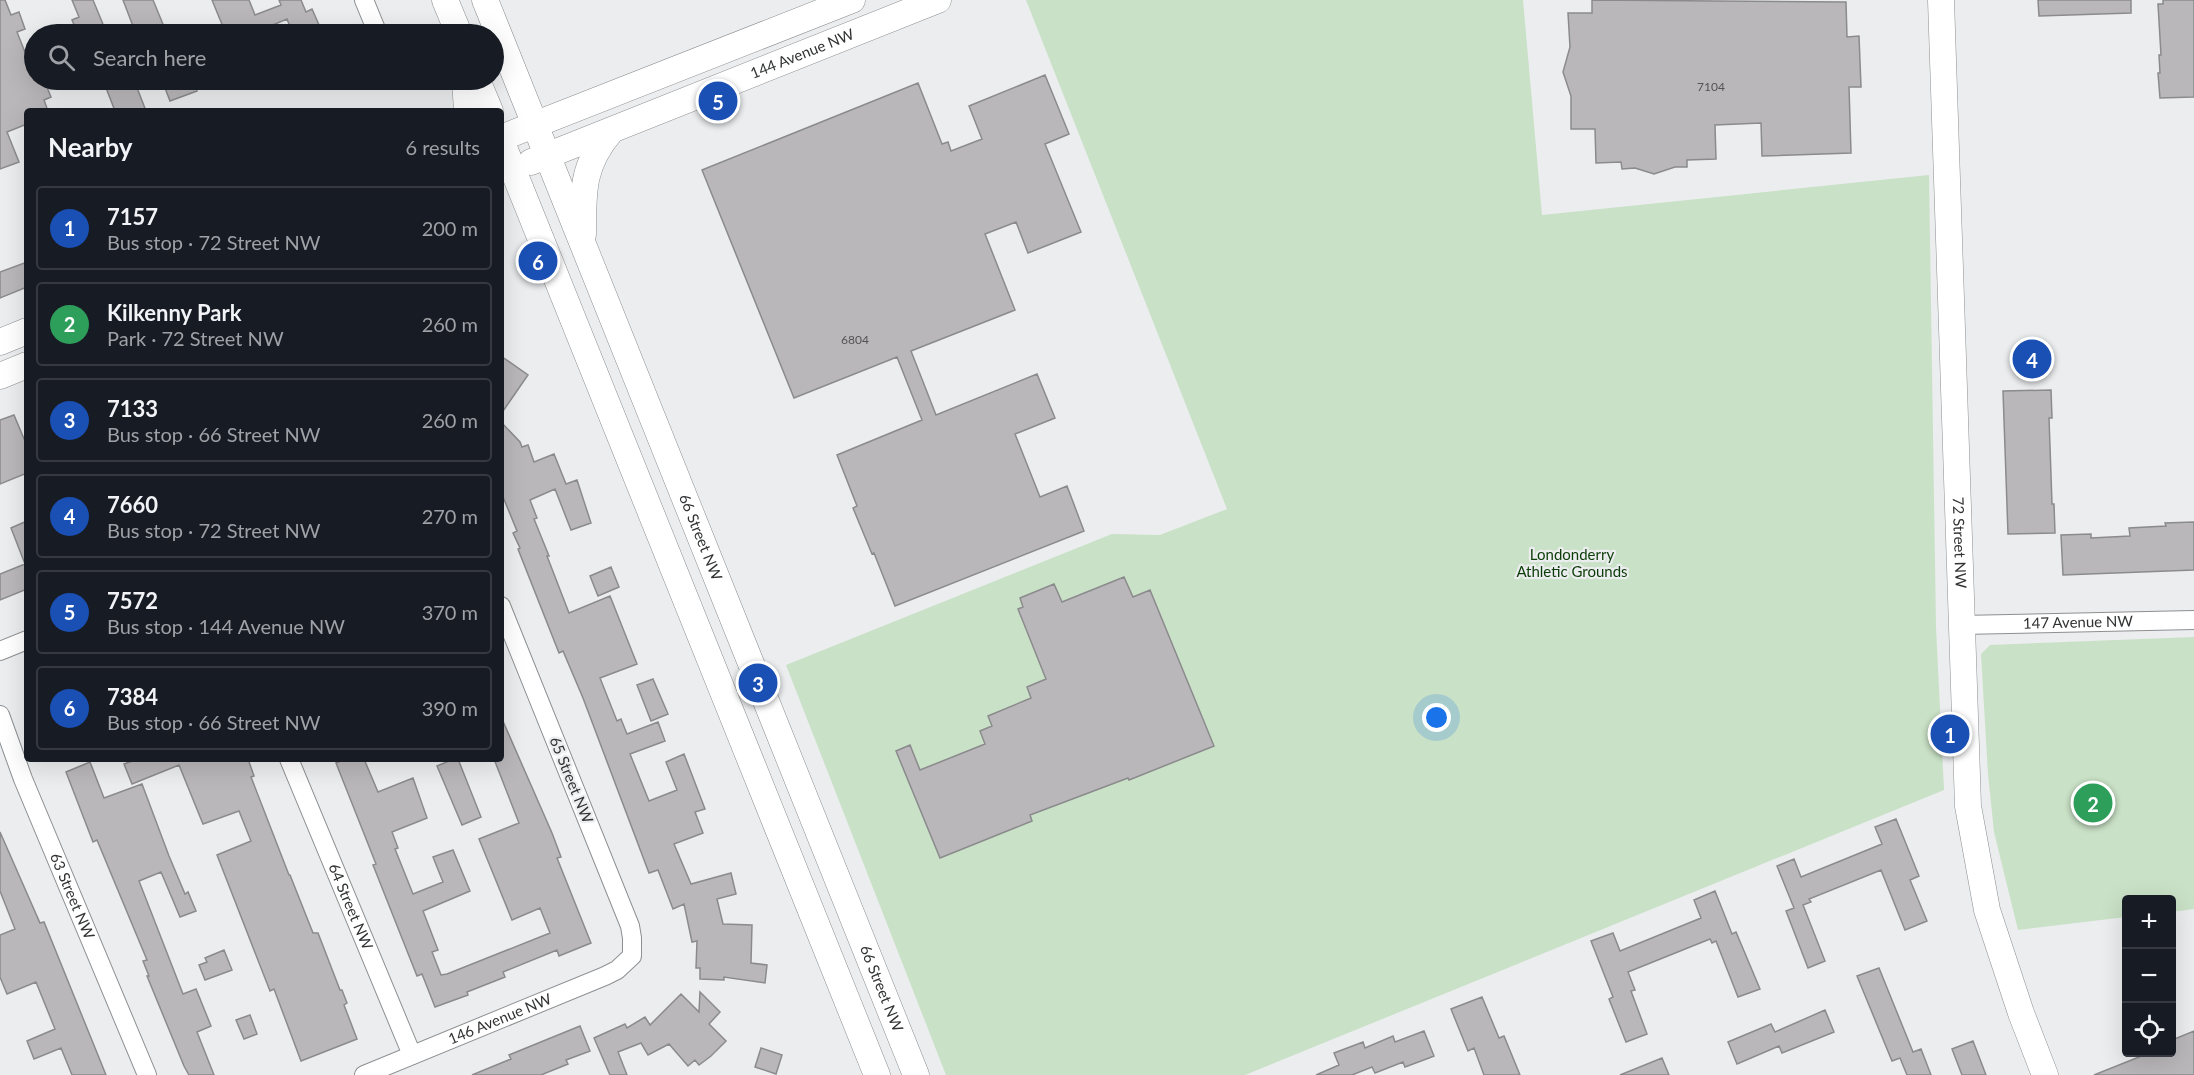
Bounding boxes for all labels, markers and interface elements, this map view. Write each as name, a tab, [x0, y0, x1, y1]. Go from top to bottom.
search box	[24, 24, 504, 90]
street label: 144 Avenue NW	[748, 24, 857, 82]
icon: search	[45, 41, 78, 74]
text: Search here	[93, 44, 206, 71]
pin: 5	[698, 78, 738, 124]
house number: 7104	[1697, 79, 1725, 94]
text: Nearby	[48, 131, 133, 163]
text: 6 results	[405, 135, 480, 159]
text: 7157	[107, 203, 158, 230]
text: 1	[64, 216, 75, 240]
text: 200 m	[422, 216, 478, 240]
text: Bus stop · 72 Street NW	[107, 230, 321, 254]
pin: 6	[518, 238, 558, 284]
text: Kilkenny Park	[107, 299, 241, 326]
text: 2	[64, 312, 75, 336]
text: 260 m	[422, 312, 478, 336]
text: Park · 72 Street NW	[107, 326, 284, 350]
house number: 6804	[841, 332, 869, 347]
pin: 4	[2012, 336, 2052, 382]
text: 7133	[107, 395, 158, 422]
text: 3	[64, 408, 75, 432]
text: 260 m	[422, 408, 478, 432]
text: Bus stop · 66 Street NW	[107, 422, 321, 446]
text: 7660	[107, 491, 158, 518]
street label: 66 Street NW	[676, 491, 727, 583]
street label: 72 Street NW	[1950, 497, 1971, 589]
text: 4	[64, 504, 75, 528]
text: 270 m	[422, 504, 478, 528]
text: Bus stop · 72 Street NW	[107, 518, 321, 542]
park label: Londonderry Athletic Grounds	[1516, 545, 1628, 580]
text: 7572	[107, 587, 158, 614]
text: 5	[64, 600, 75, 624]
text: 370 m	[422, 600, 478, 624]
street label: 147 Avenue NW	[2023, 611, 2134, 632]
text: Bus stop · 144 Avenue NW	[107, 614, 345, 638]
pin: 3	[738, 660, 777, 706]
text: 7384	[107, 683, 158, 710]
text: 6	[64, 696, 75, 720]
text: 390 m	[422, 696, 478, 720]
your location	[1422, 703, 1451, 732]
text: Bus stop · 66 Street NW	[107, 710, 321, 734]
pin: 1	[1930, 712, 1970, 756]
street label: 65 Street NW	[546, 734, 598, 826]
pin: 2	[2074, 780, 2112, 826]
street label: 63 Street NW	[47, 850, 99, 942]
street label: 64 Street NW	[325, 861, 377, 953]
map controls	[2122, 895, 2176, 1057]
button: +	[2122, 895, 2176, 949]
street label: 66 Street NW	[857, 942, 908, 1034]
button: −	[2122, 949, 2176, 1003]
street label: 146 Avenue NW	[445, 989, 554, 1047]
button: locate	[2122, 1003, 2176, 1057]

